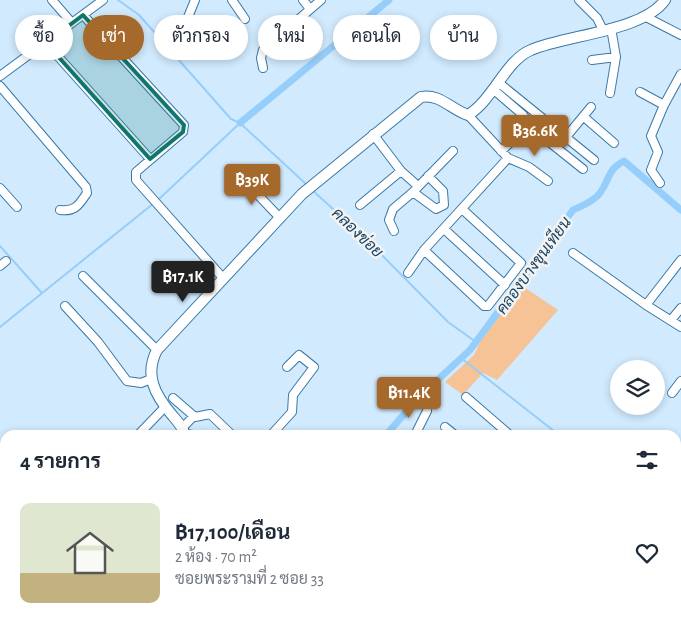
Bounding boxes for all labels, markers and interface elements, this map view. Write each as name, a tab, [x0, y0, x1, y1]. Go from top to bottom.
chip: ซื้อ	[15, 15, 73, 60]
chip: เช่า	[83, 15, 144, 60]
chip: ตัวกรอง	[154, 15, 248, 60]
chip: ใหม่	[258, 15, 323, 60]
chip: คอนโด	[333, 15, 420, 60]
chip: บ้าน	[430, 15, 497, 60]
pin: ฿36.6K	[494, 114, 576, 157]
text: ฿36.6K	[512, 123, 558, 139]
pin: ฿39K	[222, 164, 282, 206]
text: ฿39K	[235, 172, 269, 188]
water label: คลองข่อย	[329, 203, 388, 261]
water label: คลองบางขุนเทียน	[490, 212, 577, 319]
pin: ฿17.1K	[142, 260, 224, 303]
text: ฿17.1K	[162, 269, 204, 285]
map controls	[610, 360, 665, 415]
button: layers	[610, 360, 665, 415]
pin: ฿11.4K	[368, 376, 450, 419]
text: ฿11.4K	[388, 385, 430, 401]
icon: filters	[633, 446, 661, 474]
text: 4 รายการ	[20, 451, 101, 472]
text: ฿17,100/เดือน	[175, 522, 291, 543]
icon: home	[60, 523, 120, 583]
icon: heart	[633, 539, 661, 567]
text: 2 ห้อง · 70 m²	[175, 549, 257, 565]
text: ซอยพระรามที่ 2 ซอย 33	[175, 571, 324, 587]

